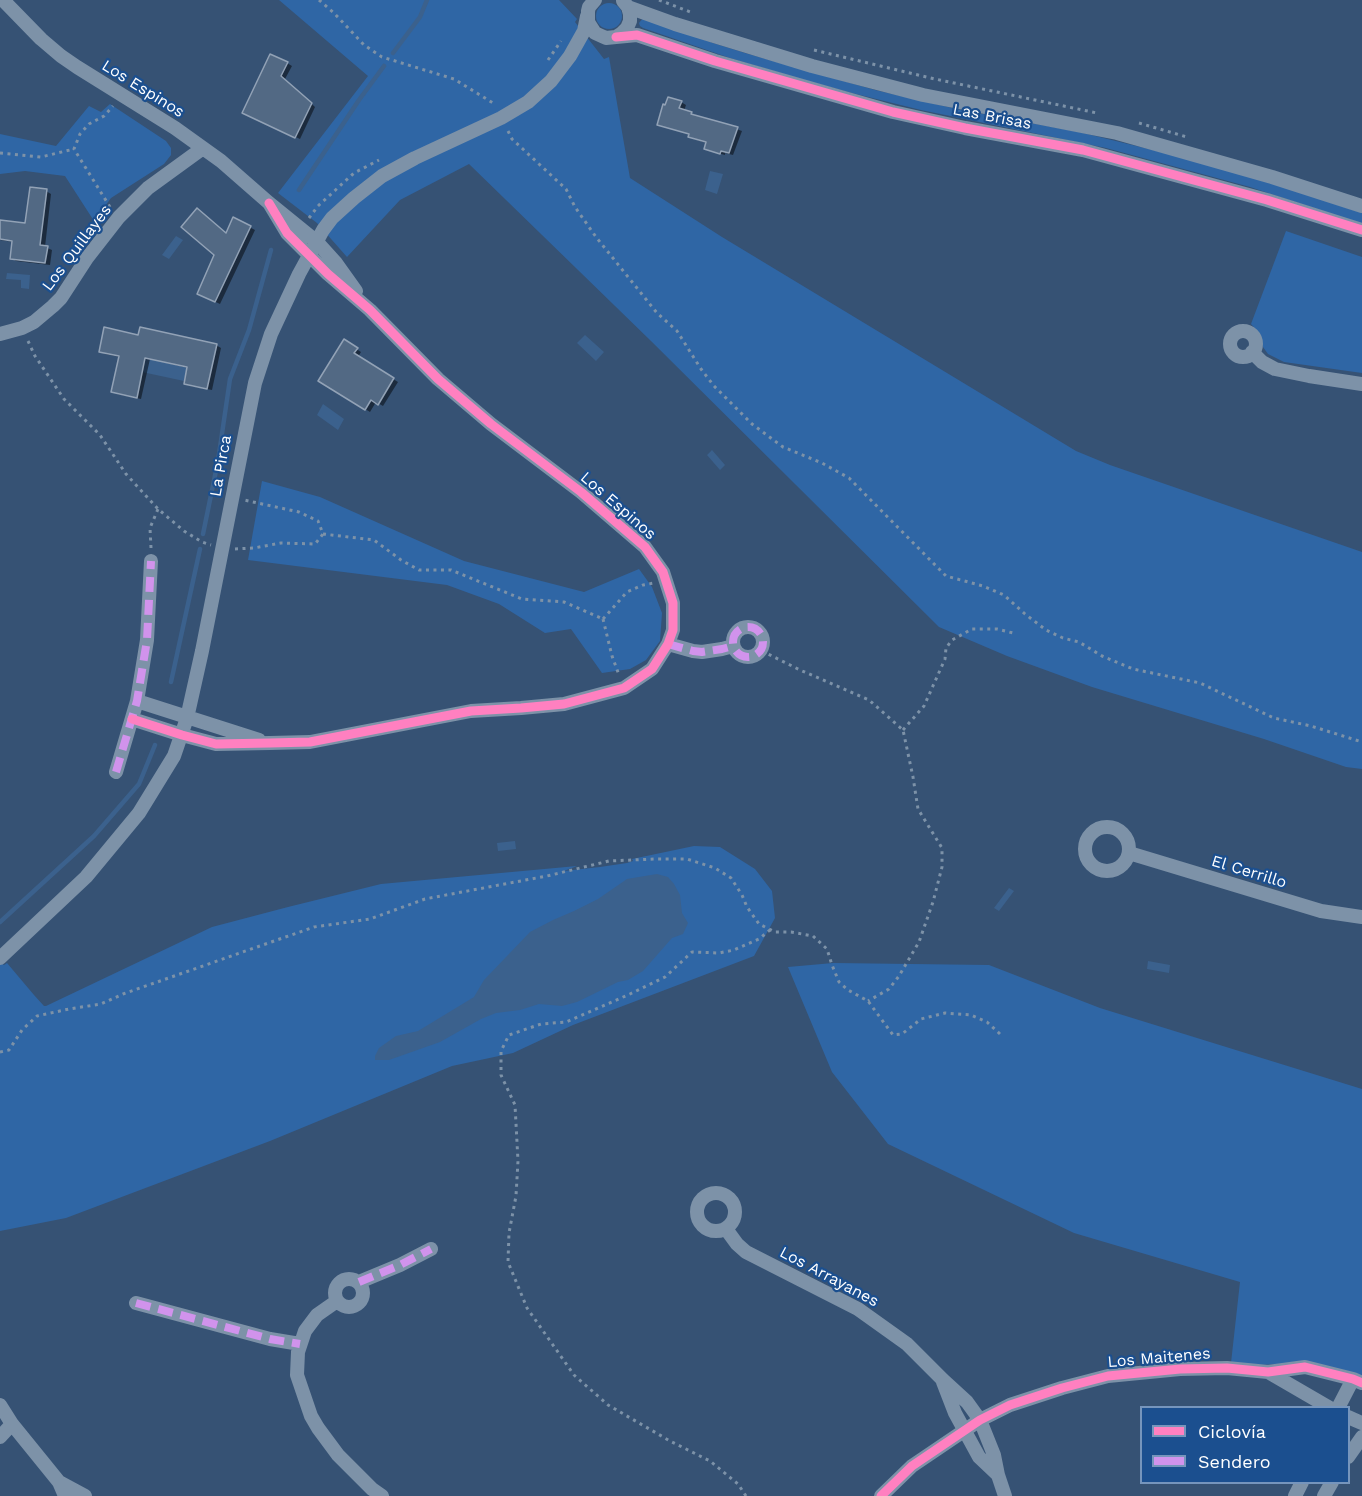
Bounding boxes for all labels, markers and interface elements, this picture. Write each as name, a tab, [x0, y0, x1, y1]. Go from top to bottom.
street label: Los Espinos	[98, 56, 188, 122]
street label: Las Brisas	[951, 100, 1033, 134]
street label: Los Quillayes	[38, 201, 116, 295]
street label: La Pirca	[206, 434, 236, 498]
street label: Los Espinos	[576, 468, 660, 544]
street label: El Cerrillo	[1209, 851, 1289, 893]
street label: Los Arrayanes	[776, 1243, 882, 1311]
street label: Los Maitenes	[1107, 1344, 1211, 1372]
legend	[1140, 1406, 1350, 1484]
text: Ciclovía	[1198, 1421, 1266, 1442]
text: Sendero	[1198, 1451, 1271, 1472]

